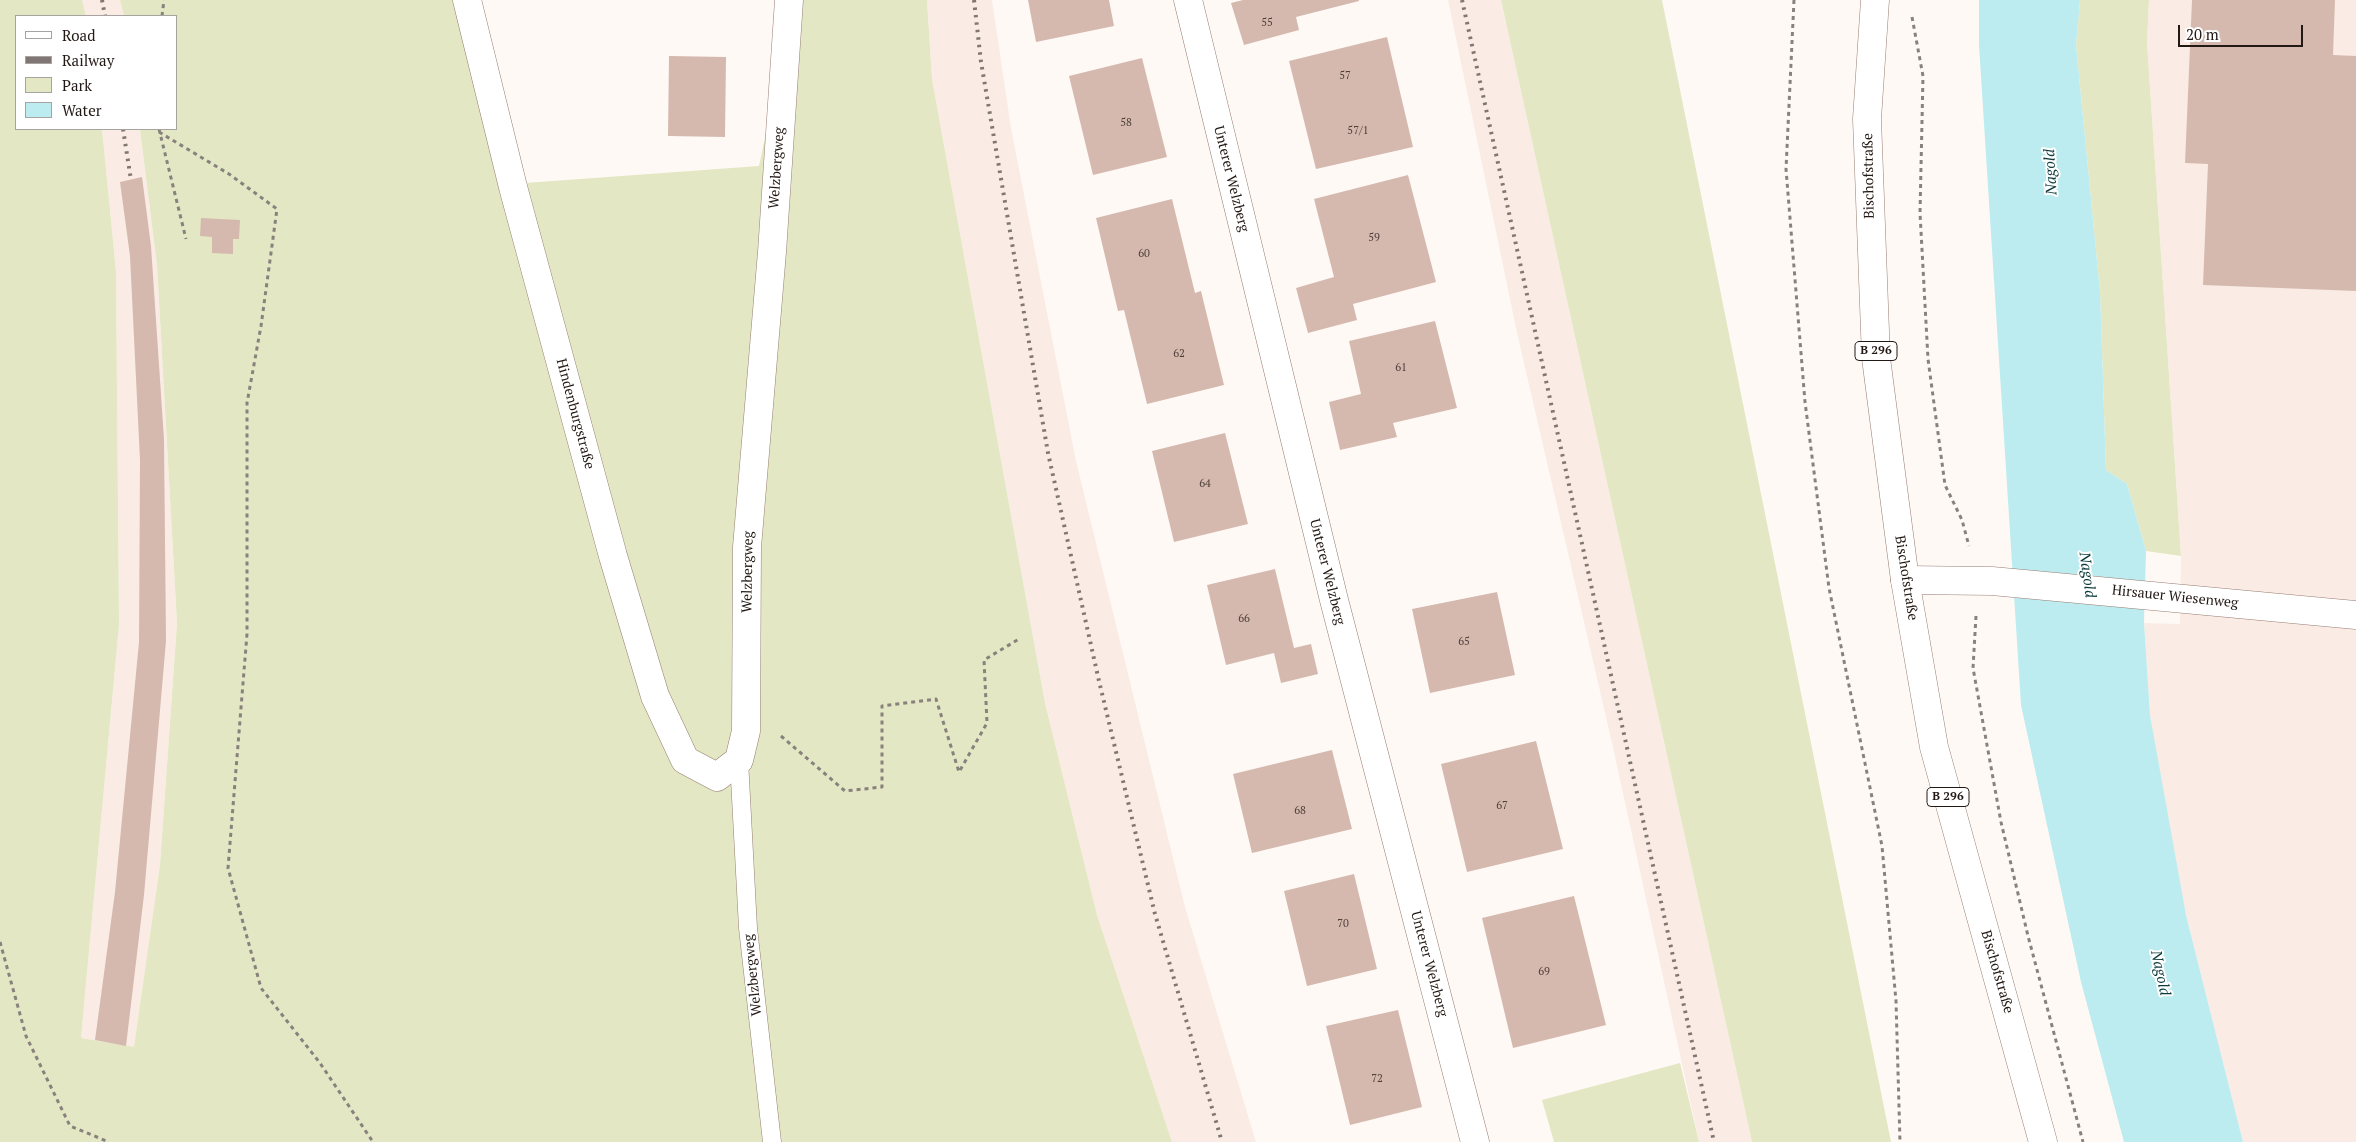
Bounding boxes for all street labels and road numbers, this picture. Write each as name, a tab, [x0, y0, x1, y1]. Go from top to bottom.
street label: Unterer Welzberg	[1210, 124, 1252, 234]
street label: Welzbergweg	[766, 126, 788, 210]
street label: Bischofstraße	[1860, 133, 1878, 219]
road number: B 296	[1855, 342, 1897, 361]
street label: Hindenburgstraße	[552, 357, 598, 471]
street label: Unterer Welzberg	[1306, 517, 1348, 627]
street label: Welzbergweg	[739, 531, 757, 613]
street label: Bischofstraße	[1891, 534, 1921, 622]
street label: Hirsauer Wiesenweg	[2111, 582, 2239, 612]
road number: B 296	[1927, 788, 1969, 806]
street label: Unterer Welzberg	[1407, 909, 1451, 1019]
street label: Bischofstraße	[1977, 928, 2017, 1016]
street label: Welzbergweg	[740, 933, 766, 1017]

